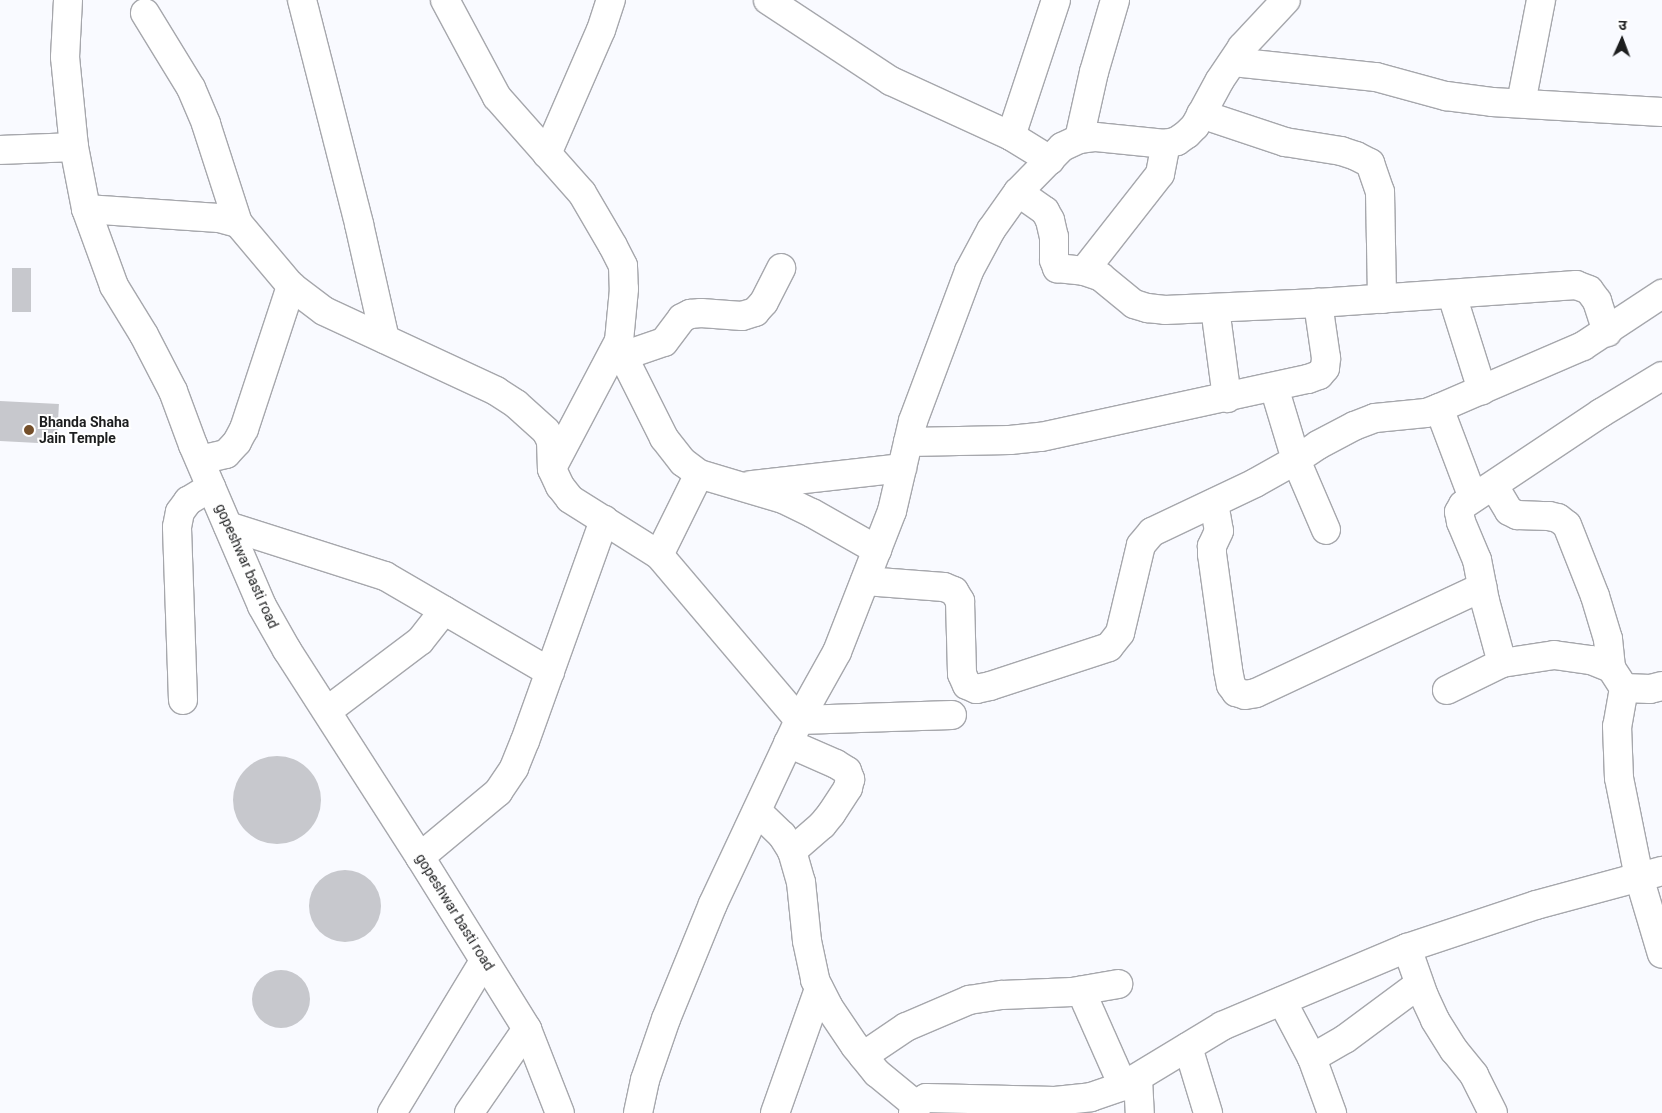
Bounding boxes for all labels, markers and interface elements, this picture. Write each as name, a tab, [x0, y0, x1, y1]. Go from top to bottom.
north arrow	[1597, 15, 1647, 65]
text: उ	[1618, 17, 1627, 33]
place label: Bhanda Shaha Jain Temple	[39, 414, 129, 447]
marker: Bhanda Shaha Jain Temple	[23, 424, 35, 436]
street label: gopeshwar basti road	[212, 501, 282, 631]
street label: gopeshwar basti road	[412, 850, 498, 974]

